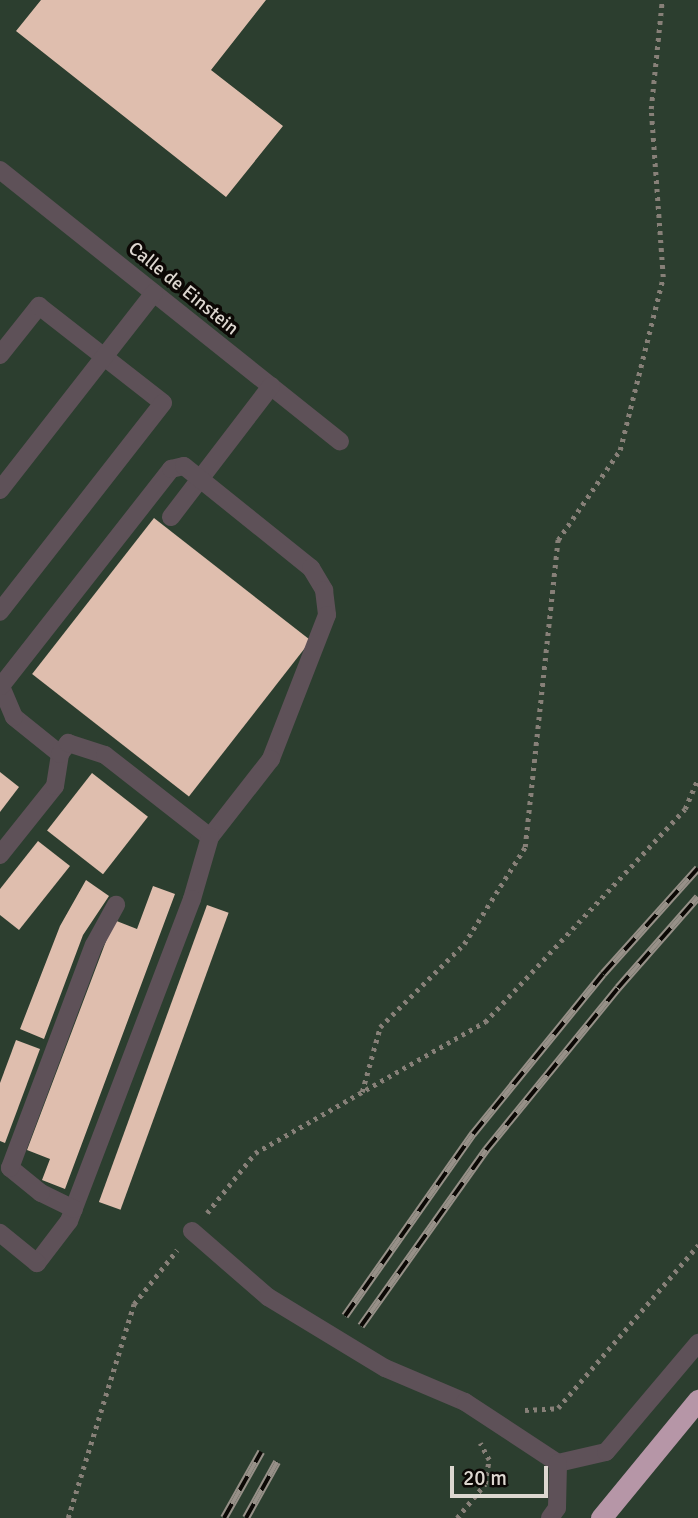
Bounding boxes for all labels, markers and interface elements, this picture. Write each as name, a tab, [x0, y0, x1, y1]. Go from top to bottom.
street label: Calle de Einstein	[123, 238, 243, 340]
scale bar	[453, 1452, 551, 1496]
text: 20 m	[463, 1465, 507, 1491]

